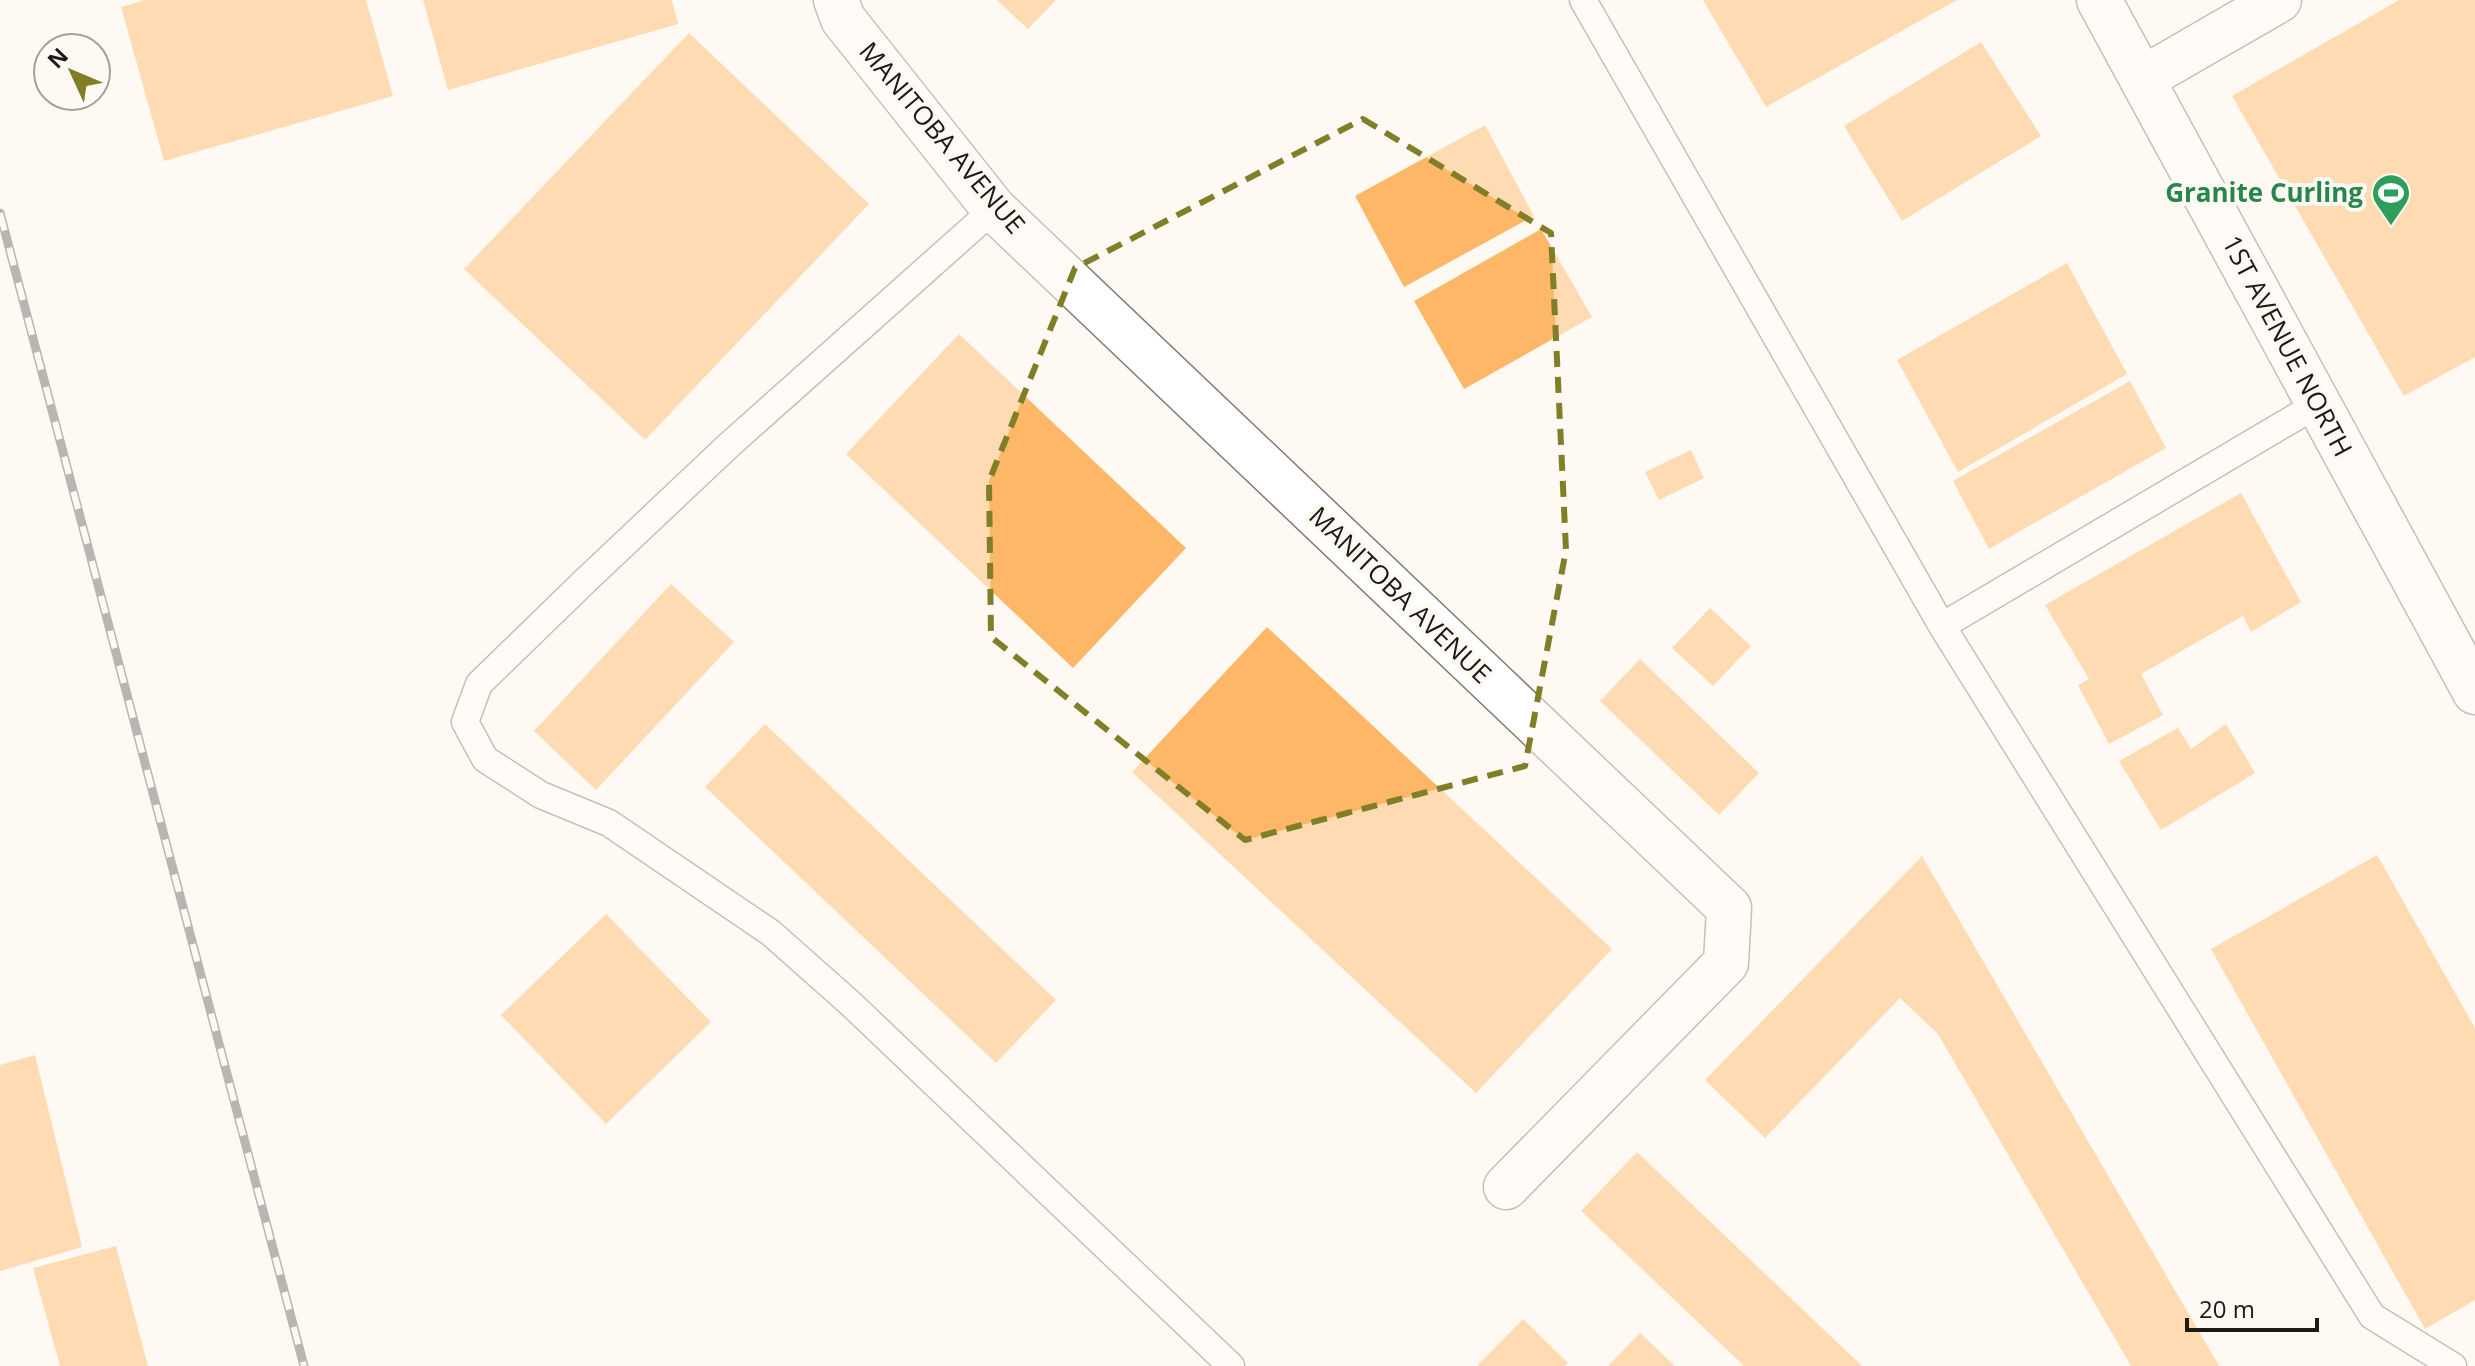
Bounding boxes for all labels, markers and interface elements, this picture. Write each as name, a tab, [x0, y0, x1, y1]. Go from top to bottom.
north arrow	[32, 32, 112, 112]
street label: MANITOBA AVENUE	[852, 34, 1034, 241]
text: N	[40, 41, 74, 74]
sports icon: Granite Curling	[2370, 172, 2412, 227]
place label: Granite Curling	[2165, 174, 2363, 210]
street label: 1ST AVENUE NORTH	[2214, 229, 2361, 462]
street label: MANITOBA AVENUE	[1302, 498, 1500, 691]
scale bar	[2187, 1282, 2317, 1332]
text: 20 m	[2199, 1292, 2255, 1325]

